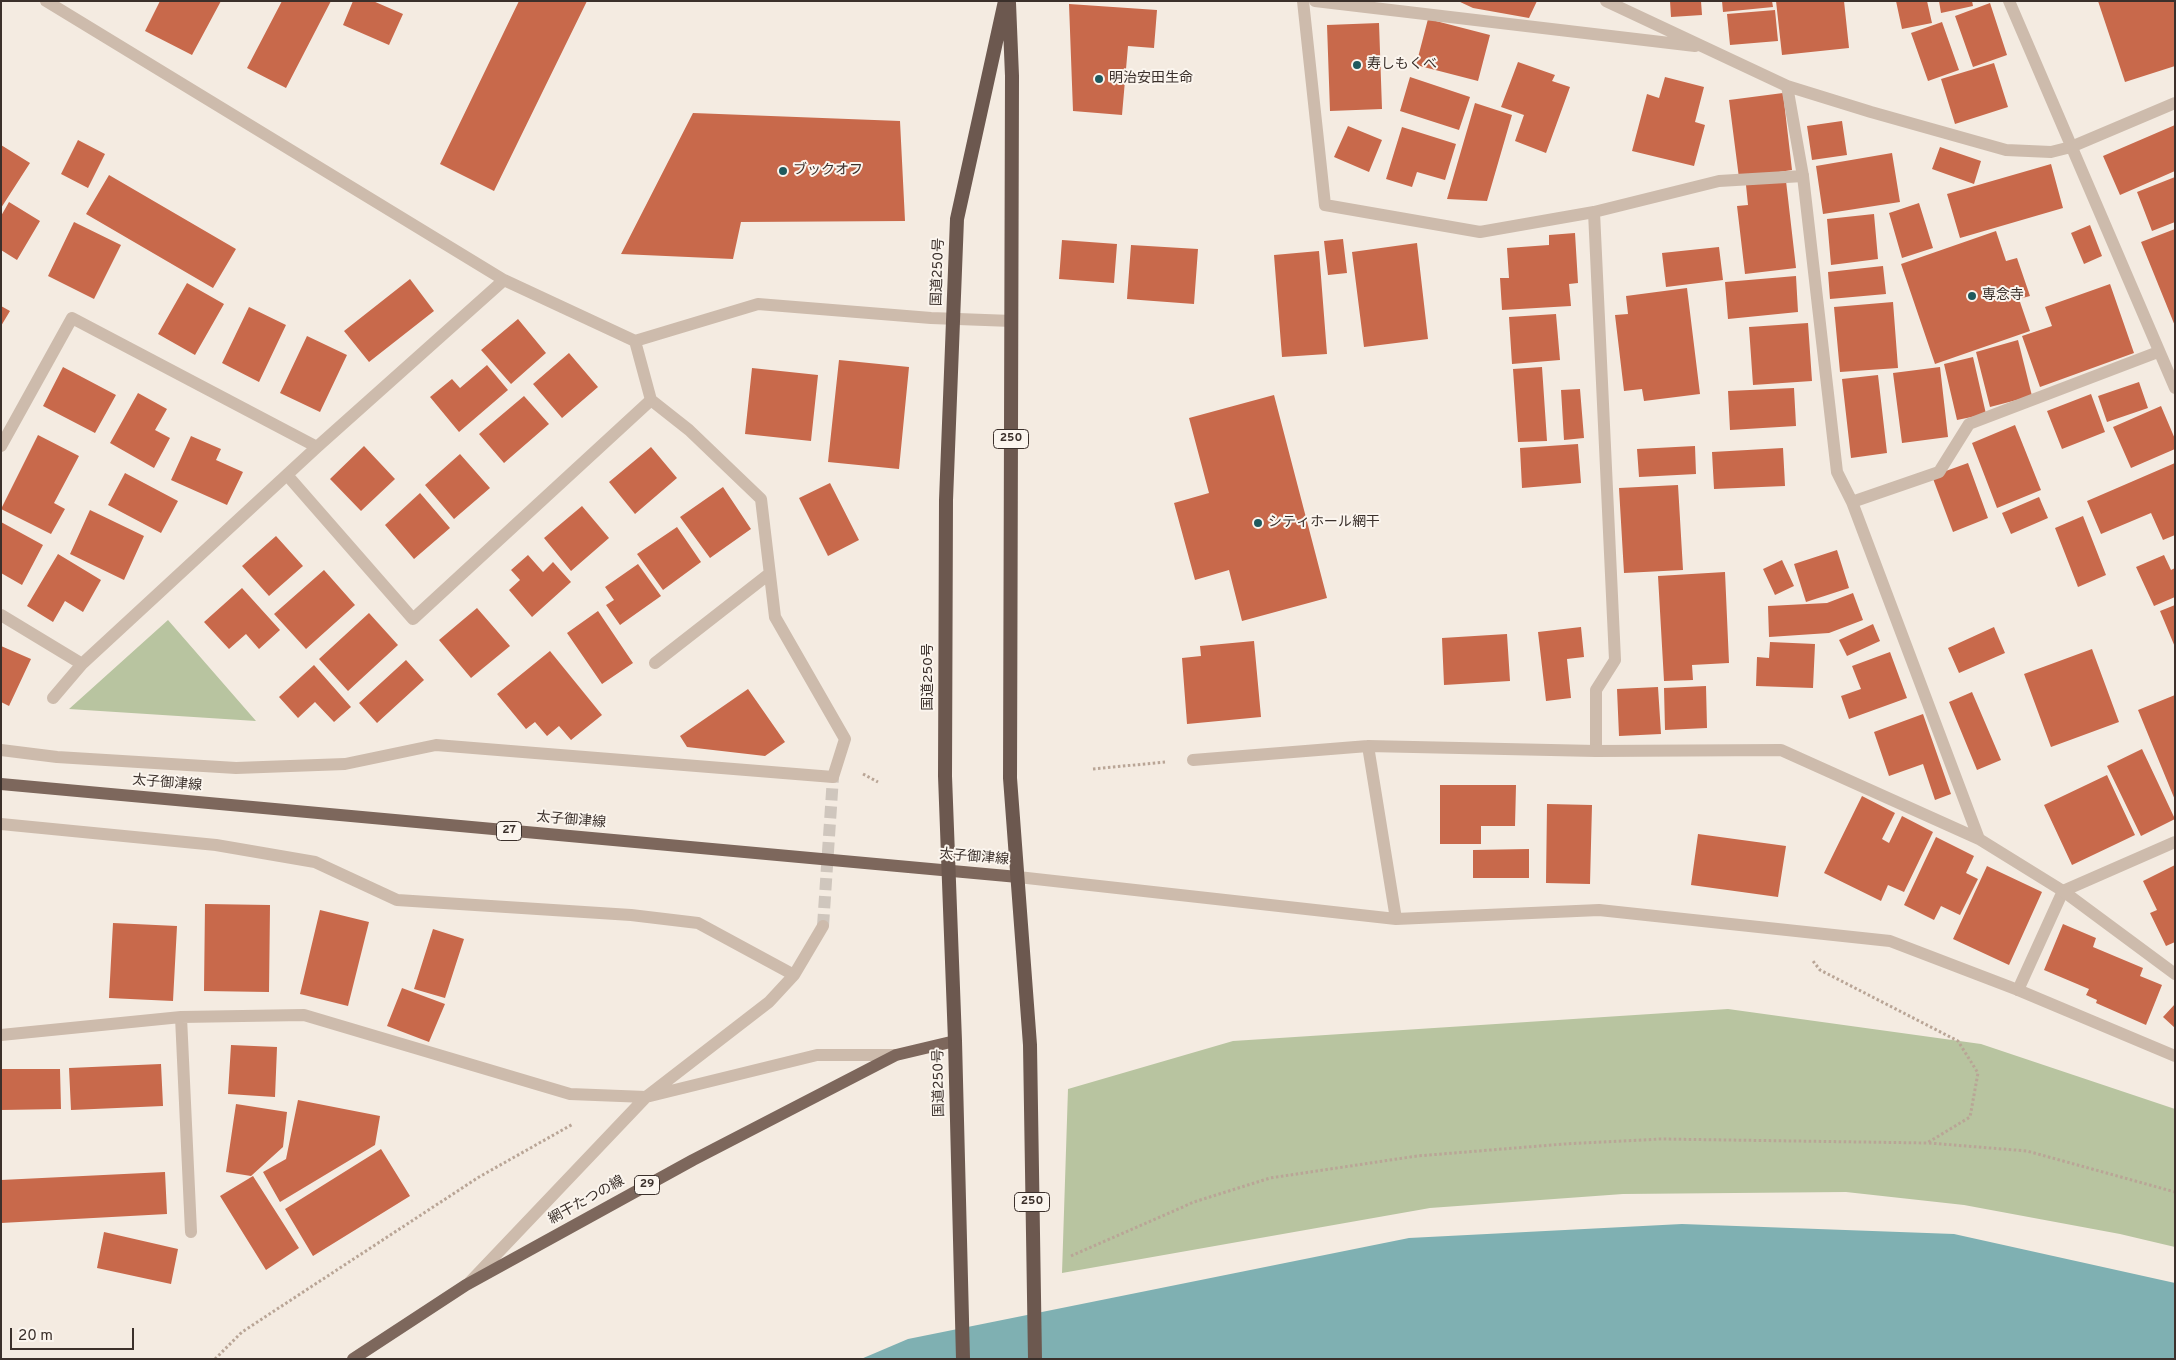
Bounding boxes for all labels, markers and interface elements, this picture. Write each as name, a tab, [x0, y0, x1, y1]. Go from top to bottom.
place label: 寿しもくべ	[1367, 57, 1437, 73]
marker: 寿しもくべ	[1351, 59, 1363, 71]
place label: 明治安田生命	[1109, 71, 1193, 87]
marker: 明治安田生命	[1093, 73, 1105, 85]
place label: ブックオフ	[793, 163, 863, 179]
marker: ブックオフ	[777, 165, 789, 177]
street label: 国道250号	[929, 238, 949, 306]
place label: 専念寺	[1982, 288, 2024, 304]
marker: 専念寺	[1966, 290, 1978, 302]
road number: 250	[994, 429, 1028, 448]
place label: シティホール網干	[1268, 515, 1380, 531]
marker: シティホール網干	[1252, 517, 1264, 529]
street label: 国道250号	[921, 643, 937, 711]
street label: 太子御津線	[131, 773, 203, 795]
street label: 太子御津線	[535, 810, 607, 832]
road number: 27	[496, 821, 522, 840]
street label: 太子御津線	[938, 847, 1010, 869]
street label: 国道250号	[931, 1049, 949, 1117]
street label: 網干たつの線	[546, 1173, 628, 1229]
road number: 29	[634, 1176, 660, 1194]
road number: 250	[1014, 1192, 1050, 1212]
scale bar	[12, 1318, 136, 1350]
text: 20 m	[18, 1327, 53, 1346]

